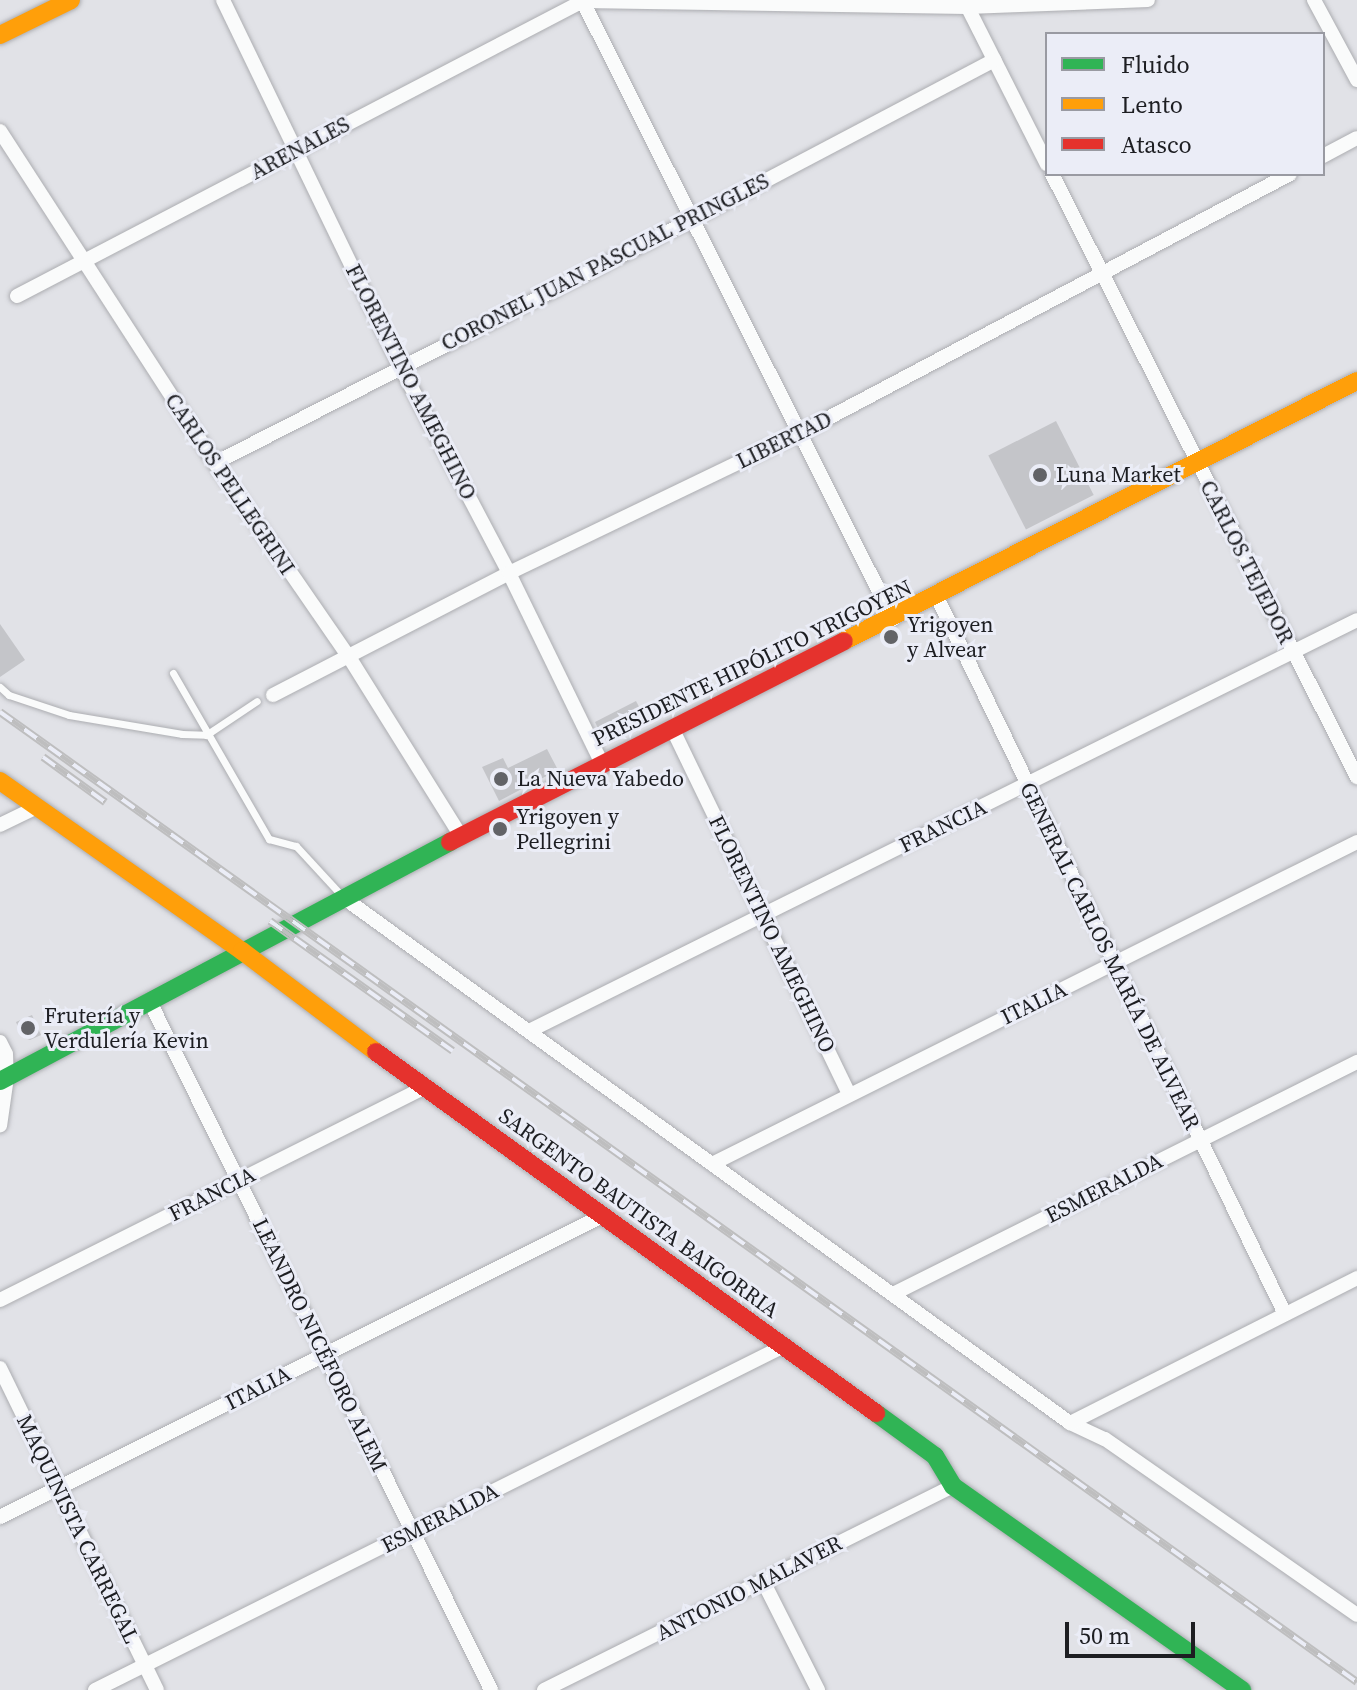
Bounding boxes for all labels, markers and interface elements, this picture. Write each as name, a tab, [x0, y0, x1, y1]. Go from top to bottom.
legend	[1045, 32, 1325, 176]
text: Fluido	[1121, 48, 1190, 81]
text: Lento	[1121, 88, 1183, 121]
street label: ARENALES	[246, 111, 354, 185]
text: Atasco	[1121, 128, 1192, 161]
street label: CORONEL JUAN PASCUAL PRINGLES	[437, 168, 773, 356]
street label: FLORENTINO AMEGHINO	[340, 260, 482, 504]
street label: CARLOS PELLEGRINI	[159, 388, 301, 580]
street label: LIBERTAD	[732, 406, 836, 474]
place label: Luna Market	[1056, 462, 1181, 488]
marker: Luna Market	[1031, 466, 1049, 484]
street label: CARLOS TEJEDOR	[1194, 476, 1300, 648]
street label: PRESIDENTE HIPÓLITO YRIGOYEN	[588, 574, 916, 752]
place label: Yrigoyen y Alvear	[907, 611, 994, 662]
marker: Yrigoyen y Alvear	[882, 628, 900, 646]
place label: La Nueva Yabedo	[517, 766, 685, 792]
marker: La Nueva Yabedo	[492, 770, 510, 788]
street label: GENERAL CARLOS MARÍA DE ALVEAR	[1014, 778, 1206, 1134]
street label: FRANCIA	[895, 794, 991, 858]
place label: Yrigoyen y Pellegrini	[516, 803, 619, 854]
street label: FLORENTINO AMEGHINO	[703, 811, 841, 1057]
marker: Yrigoyen y Pellegrini	[491, 820, 509, 838]
street label: ITALIA	[997, 976, 1071, 1030]
place label: Frutería y Verdulería Kevin	[44, 1002, 209, 1054]
marker: Frutería y Verdulería Kevin	[19, 1019, 37, 1037]
street label: SARGENTO BAUTISTA BAIGORRIA	[494, 1102, 784, 1324]
street label: ESMERALDA	[1041, 1147, 1167, 1229]
street label: FRANCIA	[164, 1161, 260, 1227]
street label: LEANDRO NICÉFORO ALEM	[247, 1214, 393, 1476]
street label: ITALIA	[221, 1360, 295, 1416]
street label: MAQUINISTA CARREGAL	[11, 1410, 145, 1648]
street label: ESMERALDA	[377, 1477, 503, 1559]
street label: ANTONIO MALAVER	[652, 1530, 846, 1646]
scale bar	[1069, 1606, 1199, 1656]
text: 50 m	[1079, 1619, 1130, 1652]

